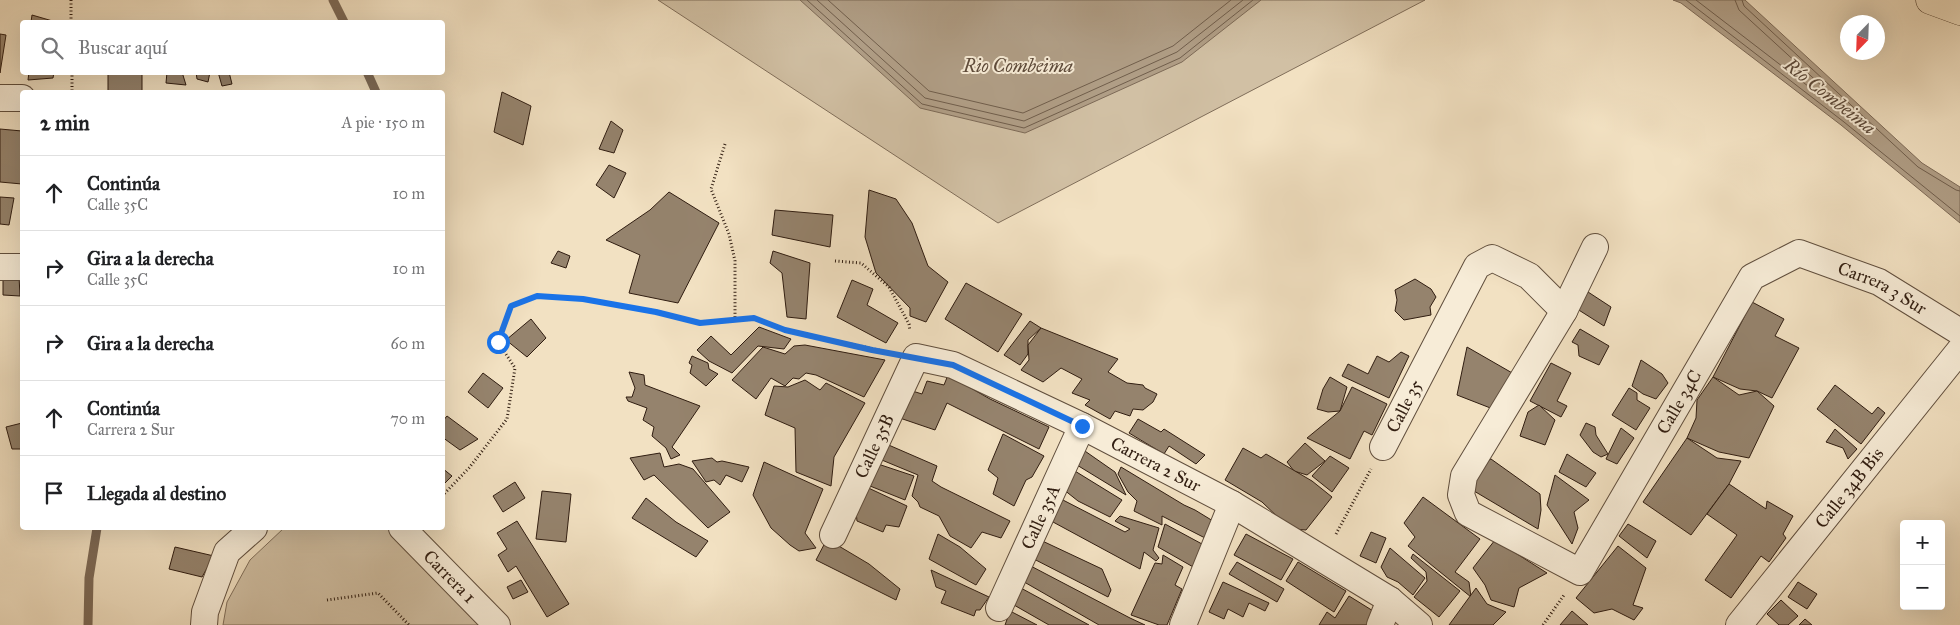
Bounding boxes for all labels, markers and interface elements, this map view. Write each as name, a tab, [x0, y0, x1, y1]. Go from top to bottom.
north arrow	[1840, 15, 1885, 60]
search box	[20, 20, 445, 75]
icon: search	[38, 34, 66, 62]
text: Buscar aquí	[78, 36, 167, 59]
water label: Río Combeima	[1779, 52, 1880, 139]
water label: Rio Combeima	[962, 54, 1073, 77]
text: 2 min	[40, 110, 90, 136]
text: A pie · 150 m	[342, 113, 425, 132]
text: Continúa	[87, 172, 160, 195]
icon: ahead	[40, 179, 68, 207]
text: 10 m	[393, 184, 425, 203]
text: Calle 35C	[87, 195, 148, 214]
text: Gira a la derecha	[87, 247, 214, 270]
icon: right	[40, 254, 68, 282]
street label: Carrera 3 Sur	[1835, 257, 1931, 320]
text: 10 m	[393, 259, 425, 278]
text: Calle 35C	[87, 270, 148, 289]
icon: right	[40, 329, 68, 357]
route start	[487, 331, 510, 354]
text: Gira a la derecha	[87, 332, 214, 355]
text: 60 m	[391, 334, 425, 353]
street label: Calle 34C	[1652, 366, 1706, 438]
street label: Calle 35	[1381, 375, 1427, 436]
text: Continúa	[87, 397, 160, 420]
icon: ahead	[40, 404, 68, 432]
text: 70 m	[390, 409, 425, 428]
street label: Calle 35B	[850, 411, 899, 482]
route end	[1071, 415, 1094, 438]
text: Carrera 2 Sur	[87, 420, 174, 439]
street label: Carrera 2 Sur	[1107, 432, 1205, 497]
street label: Calle 34B Bis	[1810, 443, 1888, 533]
icon: arrive	[40, 479, 68, 507]
street label: Calle 35A	[1016, 481, 1065, 553]
text: Llegada al destino	[87, 482, 226, 505]
map controls	[1900, 520, 1945, 610]
button: +	[1900, 520, 1945, 565]
street label: Carrera 1	[419, 545, 481, 608]
button: −	[1900, 565, 1945, 610]

